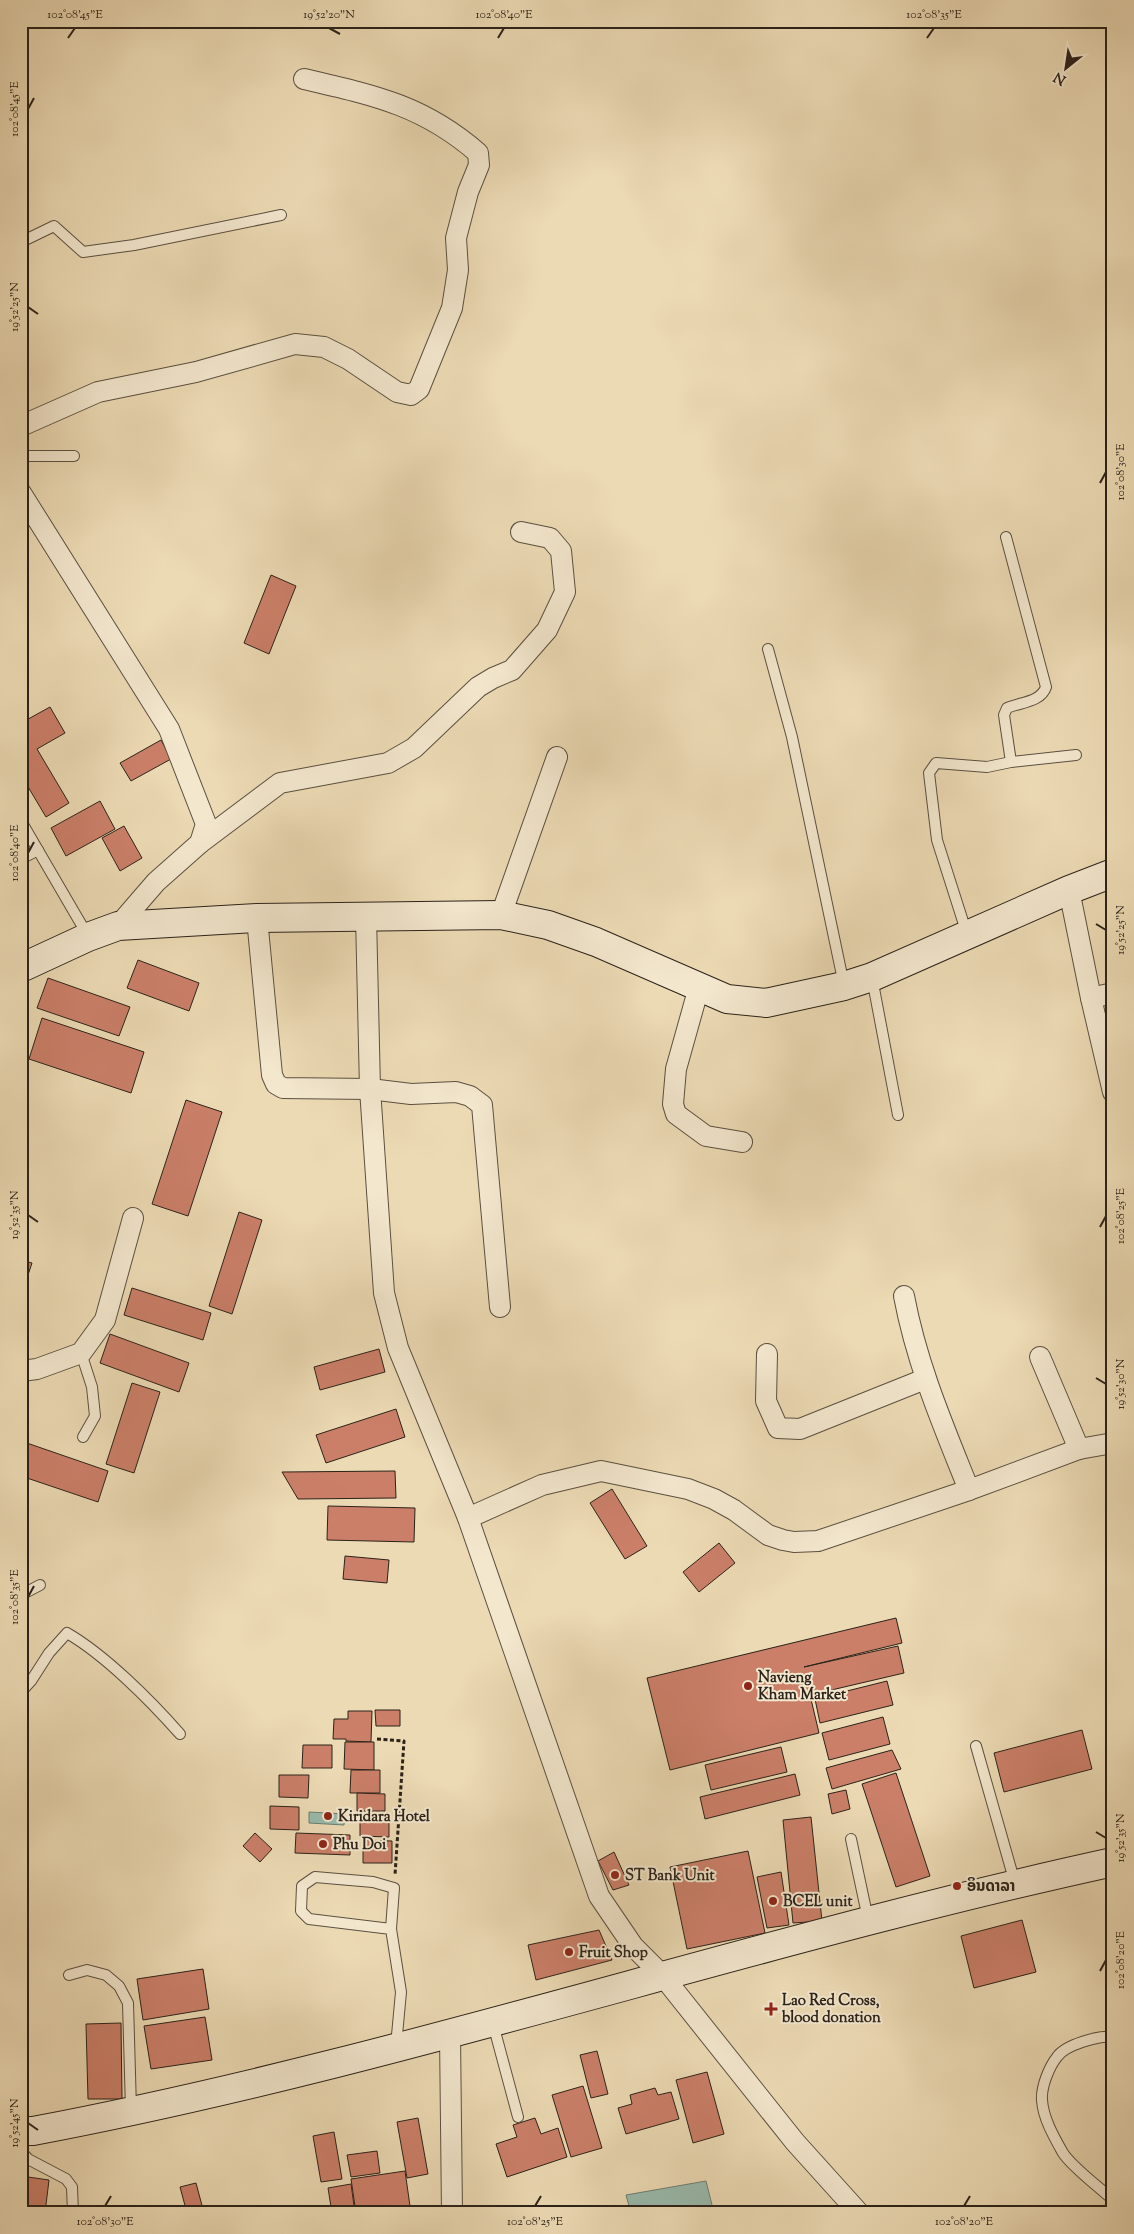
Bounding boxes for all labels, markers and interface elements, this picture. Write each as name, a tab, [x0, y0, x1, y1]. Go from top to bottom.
text: 102°08'45"E	[47, 6, 103, 24]
text: 19°52'20"N	[303, 6, 355, 24]
text: 102°08'40"E	[475, 6, 533, 24]
text: 102°08'35"E	[906, 6, 962, 24]
north arrow	[1042, 42, 1092, 92]
text: N	[1051, 66, 1070, 89]
text: 102°08'45"E	[6, 81, 24, 137]
text: 19°52'25"N	[6, 282, 24, 332]
text: 102°08'30"E	[1112, 443, 1130, 501]
text: 102°08'40"E	[6, 824, 24, 882]
text: 19°52'25"N	[1112, 905, 1130, 955]
text: 102°08'25"E	[1112, 1187, 1130, 1244]
text: 19°52'35"N	[6, 1190, 24, 1239]
text: 19°52'30"N	[1112, 1358, 1130, 1409]
text: 102°08'35"E	[6, 1569, 24, 1625]
place label: Navieng Kham Market	[758, 1668, 847, 1706]
marker: Navieng Kham Market	[742, 1680, 754, 1692]
place label: Kiridara Hotel	[338, 1807, 431, 1828]
marker: Kiridara Hotel	[322, 1810, 334, 1822]
text: 19°52'35"N	[1112, 1813, 1130, 1862]
place label: Phu Doi	[333, 1835, 387, 1856]
marker: Phu Doi	[317, 1838, 329, 1850]
place label: ST Bank Unit	[625, 1866, 716, 1887]
marker: ST Bank Unit	[609, 1869, 621, 1881]
place label: ອິນດາລາ	[967, 1876, 1015, 1898]
marker: ອິນດາລາ	[951, 1880, 963, 1892]
place label: BCEL unit	[783, 1892, 854, 1913]
marker: BCEL unit	[767, 1895, 779, 1907]
text: 102°08'20"E	[1112, 1930, 1130, 1989]
place label: Fruit Shop	[579, 1943, 649, 1964]
marker: Fruit Shop	[563, 1946, 575, 1958]
place label: Lao Red Cross, blood donation	[781, 1991, 881, 2029]
marker: Lao Red Cross, blood donation	[764, 2002, 778, 2016]
text: 19°52'45"N	[6, 2098, 24, 2148]
text: 102°08'30"E	[76, 2213, 134, 2231]
text: 102°08'25"E	[507, 2213, 564, 2231]
text: 102°08'20"E	[935, 2213, 994, 2231]

